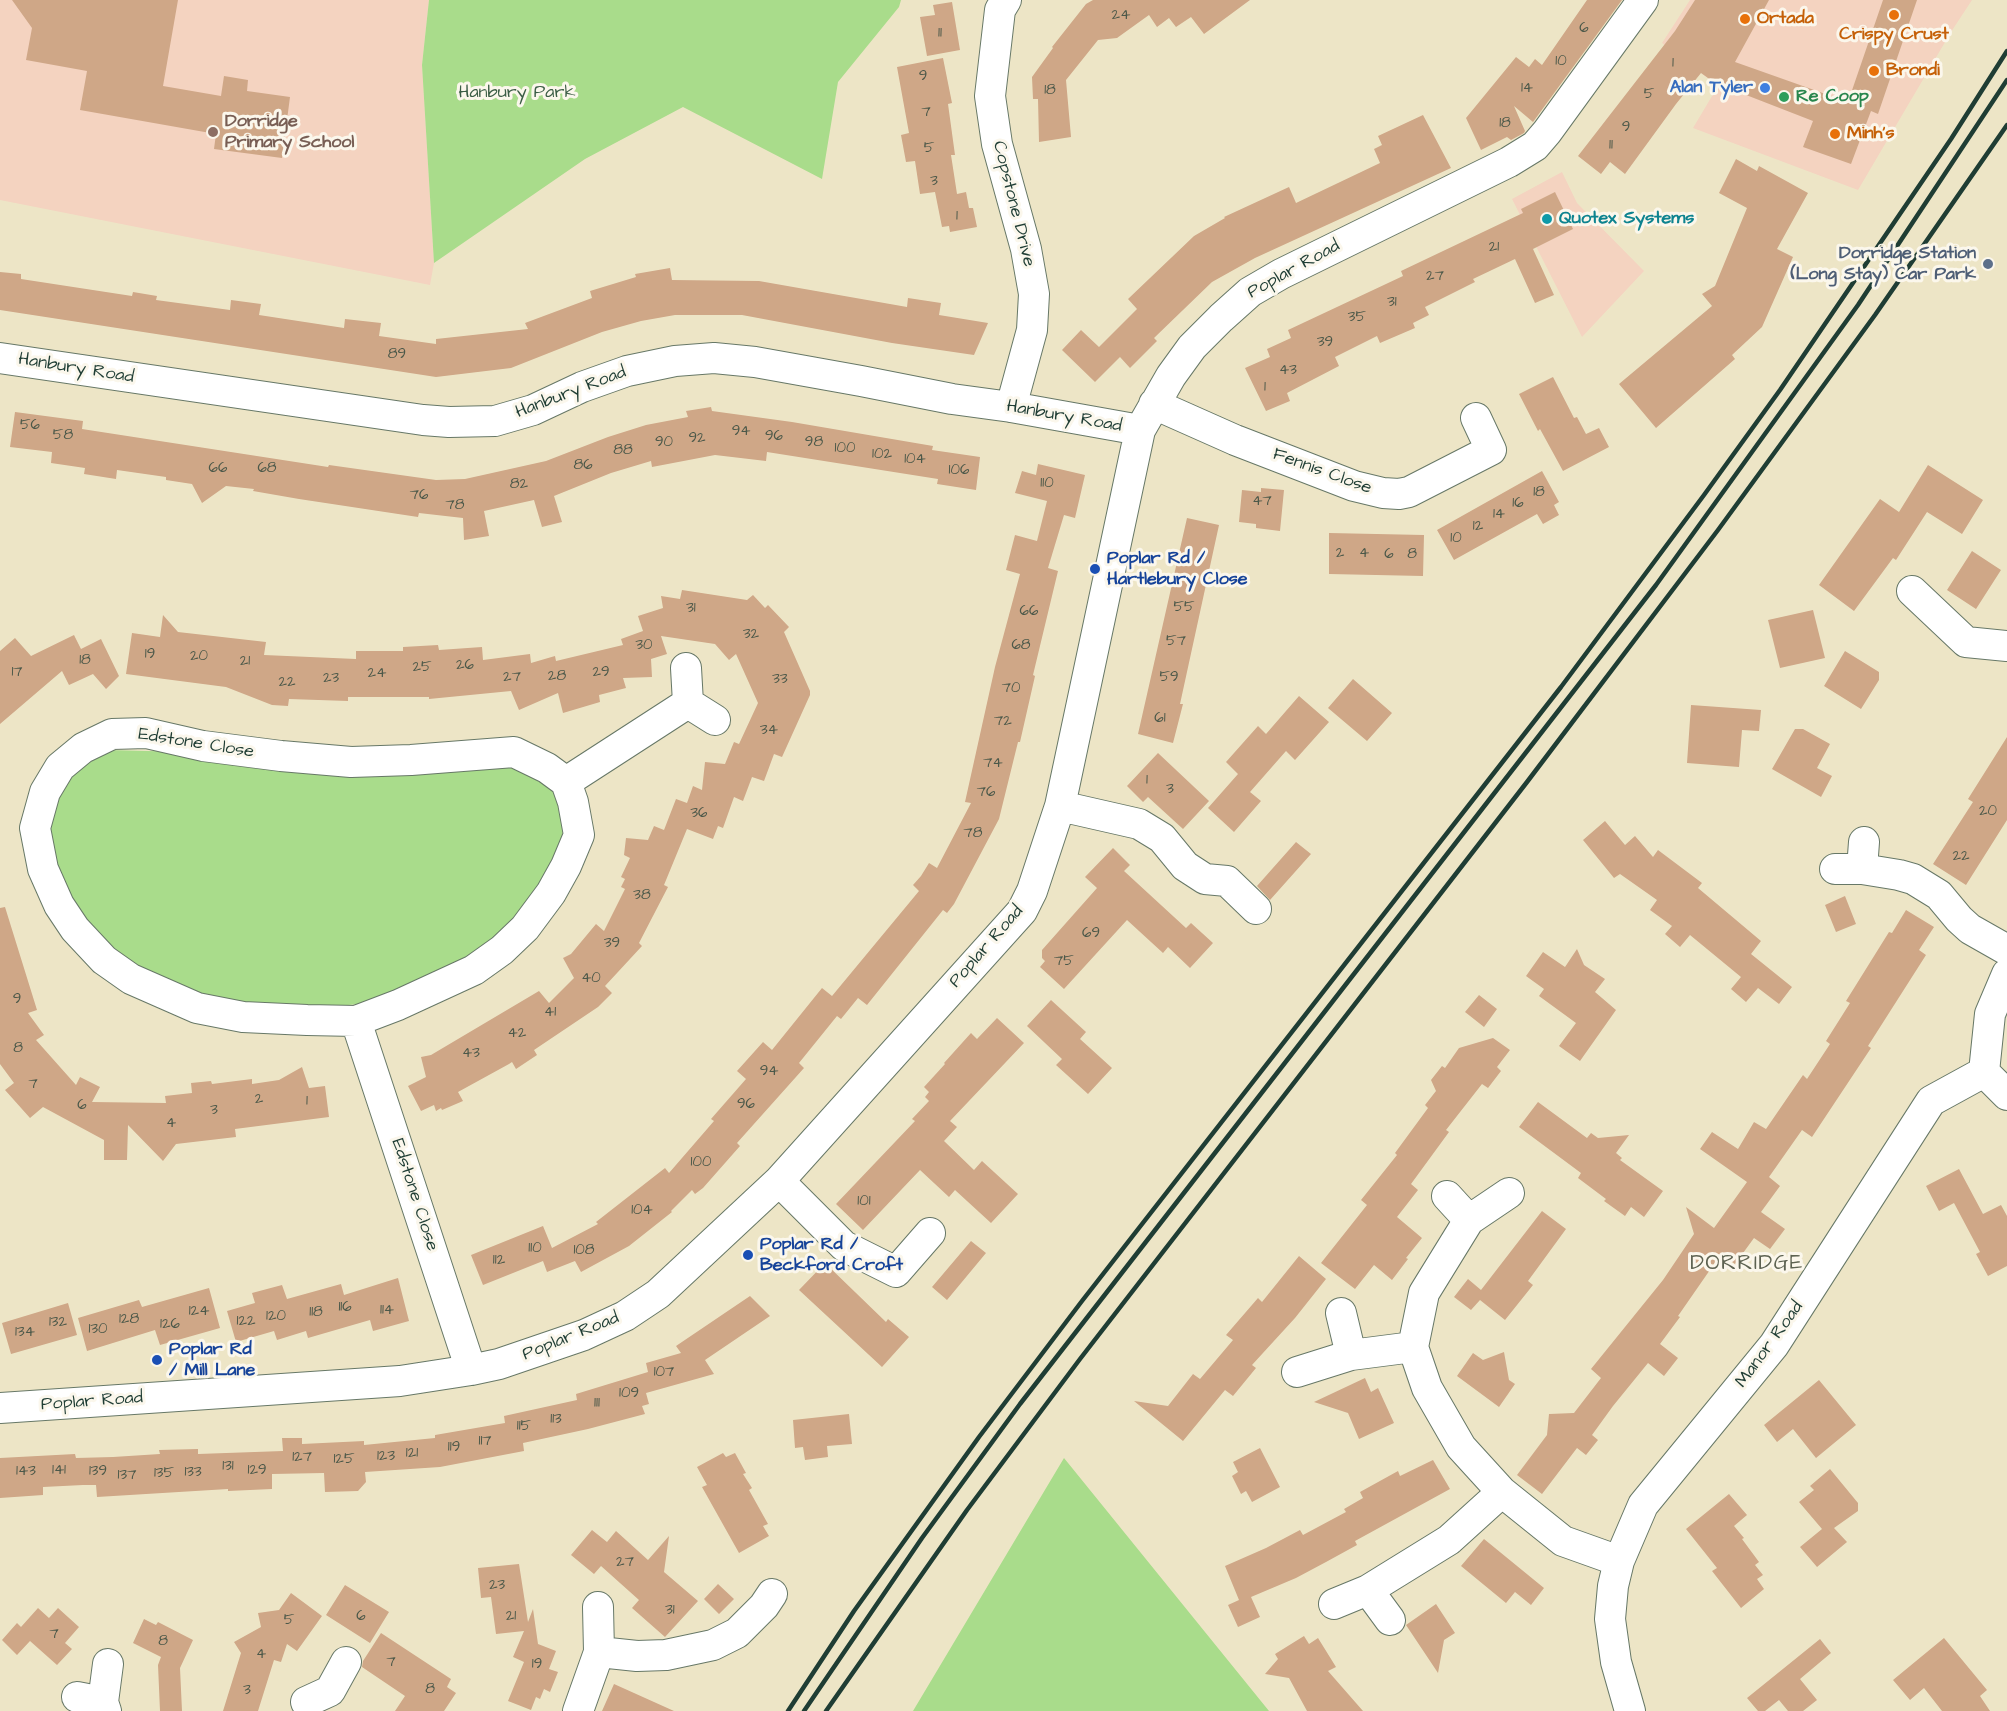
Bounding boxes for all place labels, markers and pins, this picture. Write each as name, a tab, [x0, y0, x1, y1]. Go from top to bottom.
place label: Ortada	[1757, 8, 1814, 30]
marker: Crispy Crust	[1887, 8, 1901, 22]
marker: Ortada	[1738, 12, 1752, 26]
place label: Crispy Crust	[1839, 24, 1949, 46]
place label: Brondi	[1886, 60, 1940, 82]
marker: Brondi	[1867, 64, 1881, 78]
place label: Alan Tyler	[1670, 77, 1753, 99]
marker: Alan Tyler	[1758, 81, 1772, 95]
place label: Re Coop	[1796, 86, 1869, 108]
marker: Re Coop	[1777, 90, 1791, 104]
place label: Dorridge Primary School	[225, 111, 354, 154]
place label: Minh's	[1847, 123, 1894, 145]
marker: Dorridge Primary School	[206, 125, 220, 139]
marker: Minh's	[1828, 127, 1842, 141]
place label: Quotex Systems	[1559, 208, 1694, 230]
marker: Quotex Systems	[1540, 212, 1554, 226]
place label: Dorridge Station (Long Stay) Car Park	[1790, 243, 1976, 286]
marker: Dorridge Station (Long Stay) Car Park	[1981, 257, 1995, 271]
place label: Poplar Rd / Hartlebury Close	[1107, 548, 1248, 590]
marker: Poplar Rd / Hartlebury Close	[1088, 562, 1102, 576]
place label: Poplar Rd / Beckford Croft	[760, 1234, 903, 1276]
marker: Poplar Rd / Beckford Croft	[741, 1248, 755, 1262]
place label: Poplar Rd / Mill Lane	[169, 1339, 255, 1382]
marker: Poplar Rd / Mill Lane	[150, 1353, 164, 1367]

